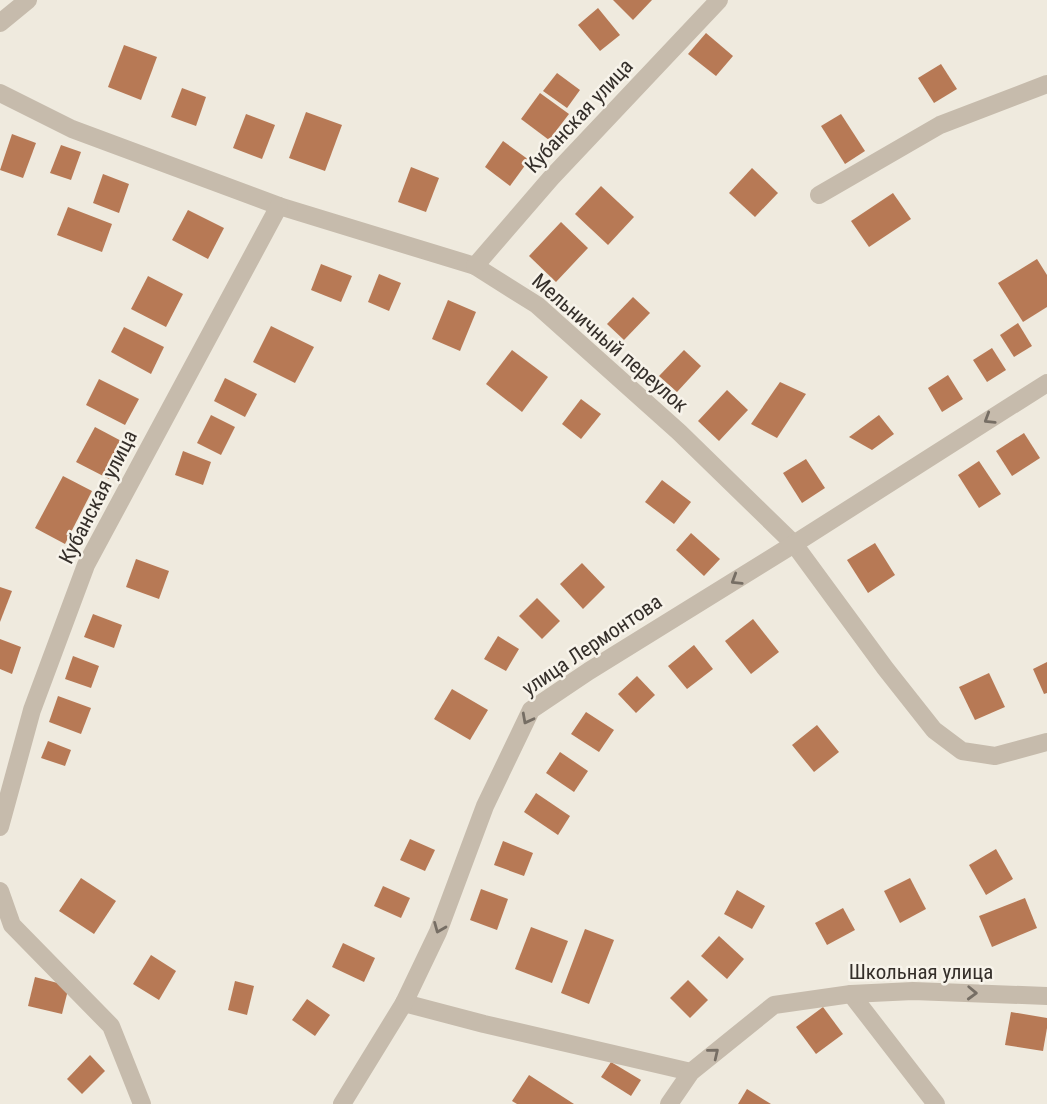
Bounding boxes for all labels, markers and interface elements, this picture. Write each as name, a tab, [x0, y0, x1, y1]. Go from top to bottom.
street label: Кубанская улица	[520, 54, 638, 178]
street label: Мельничный переулок	[527, 269, 693, 417]
one-way arrow	[984, 411, 997, 424]
street label: Кубанская улица	[54, 426, 142, 568]
one-way arrow	[730, 571, 743, 584]
street label: улица Лермонтова	[518, 589, 666, 701]
one-way arrow	[522, 712, 536, 724]
one-way arrow	[434, 922, 448, 934]
street label: Школьная улица	[849, 960, 993, 984]
one-way arrow	[967, 986, 978, 1001]
one-way arrow	[707, 1049, 719, 1062]

